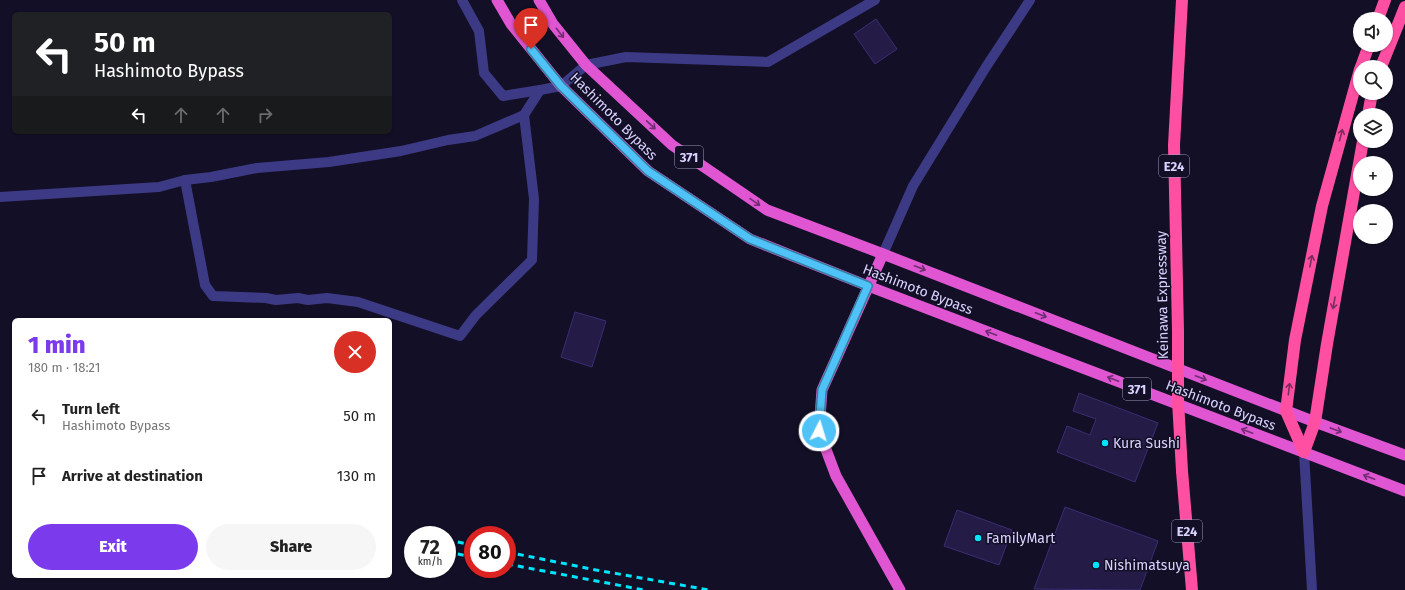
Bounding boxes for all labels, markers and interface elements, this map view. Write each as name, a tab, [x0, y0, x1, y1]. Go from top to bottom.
pin	[514, 8, 548, 49]
map controls	[1353, 12, 1393, 244]
button: sound	[1353, 12, 1393, 52]
icon: arrive	[520, 14, 542, 36]
text: 50 m	[94, 26, 156, 59]
one-way arrow	[556, 27, 564, 38]
icon: left	[28, 28, 80, 80]
text: Hashimoto Bypass	[94, 60, 244, 82]
button: search	[1353, 60, 1393, 100]
street label: Hashimoto Bypass	[566, 69, 661, 164]
icon: left	[128, 104, 150, 126]
icon: ahead	[170, 104, 192, 126]
icon: ahead	[212, 104, 234, 126]
icon: right	[254, 104, 276, 126]
button: layers	[1353, 108, 1393, 148]
one-way arrow	[646, 121, 656, 130]
one-way arrow	[1338, 128, 1345, 141]
road number: 371	[675, 146, 703, 168]
road number: E24	[1159, 155, 1189, 177]
button: +	[1353, 156, 1393, 196]
one-way arrow	[750, 198, 761, 206]
button: −	[1353, 204, 1393, 244]
street label: Keinawa Expressway	[1153, 230, 1172, 360]
one-way arrow	[1307, 255, 1315, 268]
street label: Hashimoto Bypass	[860, 261, 976, 318]
one-way arrow	[913, 265, 925, 273]
one-way arrow	[1329, 296, 1337, 309]
one-way arrow	[1034, 312, 1046, 320]
one-way arrow	[986, 329, 998, 337]
text: 1 min	[28, 331, 86, 359]
button: close	[334, 331, 376, 373]
text: 180 m · 18:21	[28, 360, 100, 375]
one-way arrow	[1195, 374, 1207, 382]
one-way arrow	[1107, 375, 1119, 383]
street label: Hashimoto Bypass	[1163, 377, 1279, 434]
road number: 371	[1123, 378, 1151, 400]
one-way arrow	[1285, 383, 1293, 396]
text: Turn left	[62, 400, 120, 418]
icon: left	[28, 405, 50, 427]
text: 50 m	[343, 407, 376, 425]
position arrow	[798, 410, 840, 452]
text: Hashimoto Bypass	[62, 418, 170, 433]
one-way arrow	[1242, 426, 1254, 434]
one-way arrow	[1329, 426, 1341, 434]
place label: Kura Sushi	[1113, 435, 1180, 452]
marker: Kura Sushi	[1100, 438, 1110, 448]
icon: arrive	[28, 465, 50, 487]
text: Arrive at destination	[62, 467, 203, 485]
text: 130 m	[337, 467, 376, 485]
one-way arrow	[1363, 473, 1375, 481]
road number: E24	[1172, 520, 1202, 542]
button: Exit	[28, 524, 198, 570]
button: Share	[206, 524, 376, 570]
speed limit sign: 80	[464, 526, 516, 578]
place label: FamilyMart	[986, 530, 1056, 547]
marker: FamilyMart	[973, 533, 983, 543]
text: 72	[420, 535, 440, 559]
text: km/h	[418, 556, 442, 568]
place label: Nishimatsuya	[1104, 557, 1190, 574]
marker: Nishimatsuya	[1091, 560, 1101, 570]

